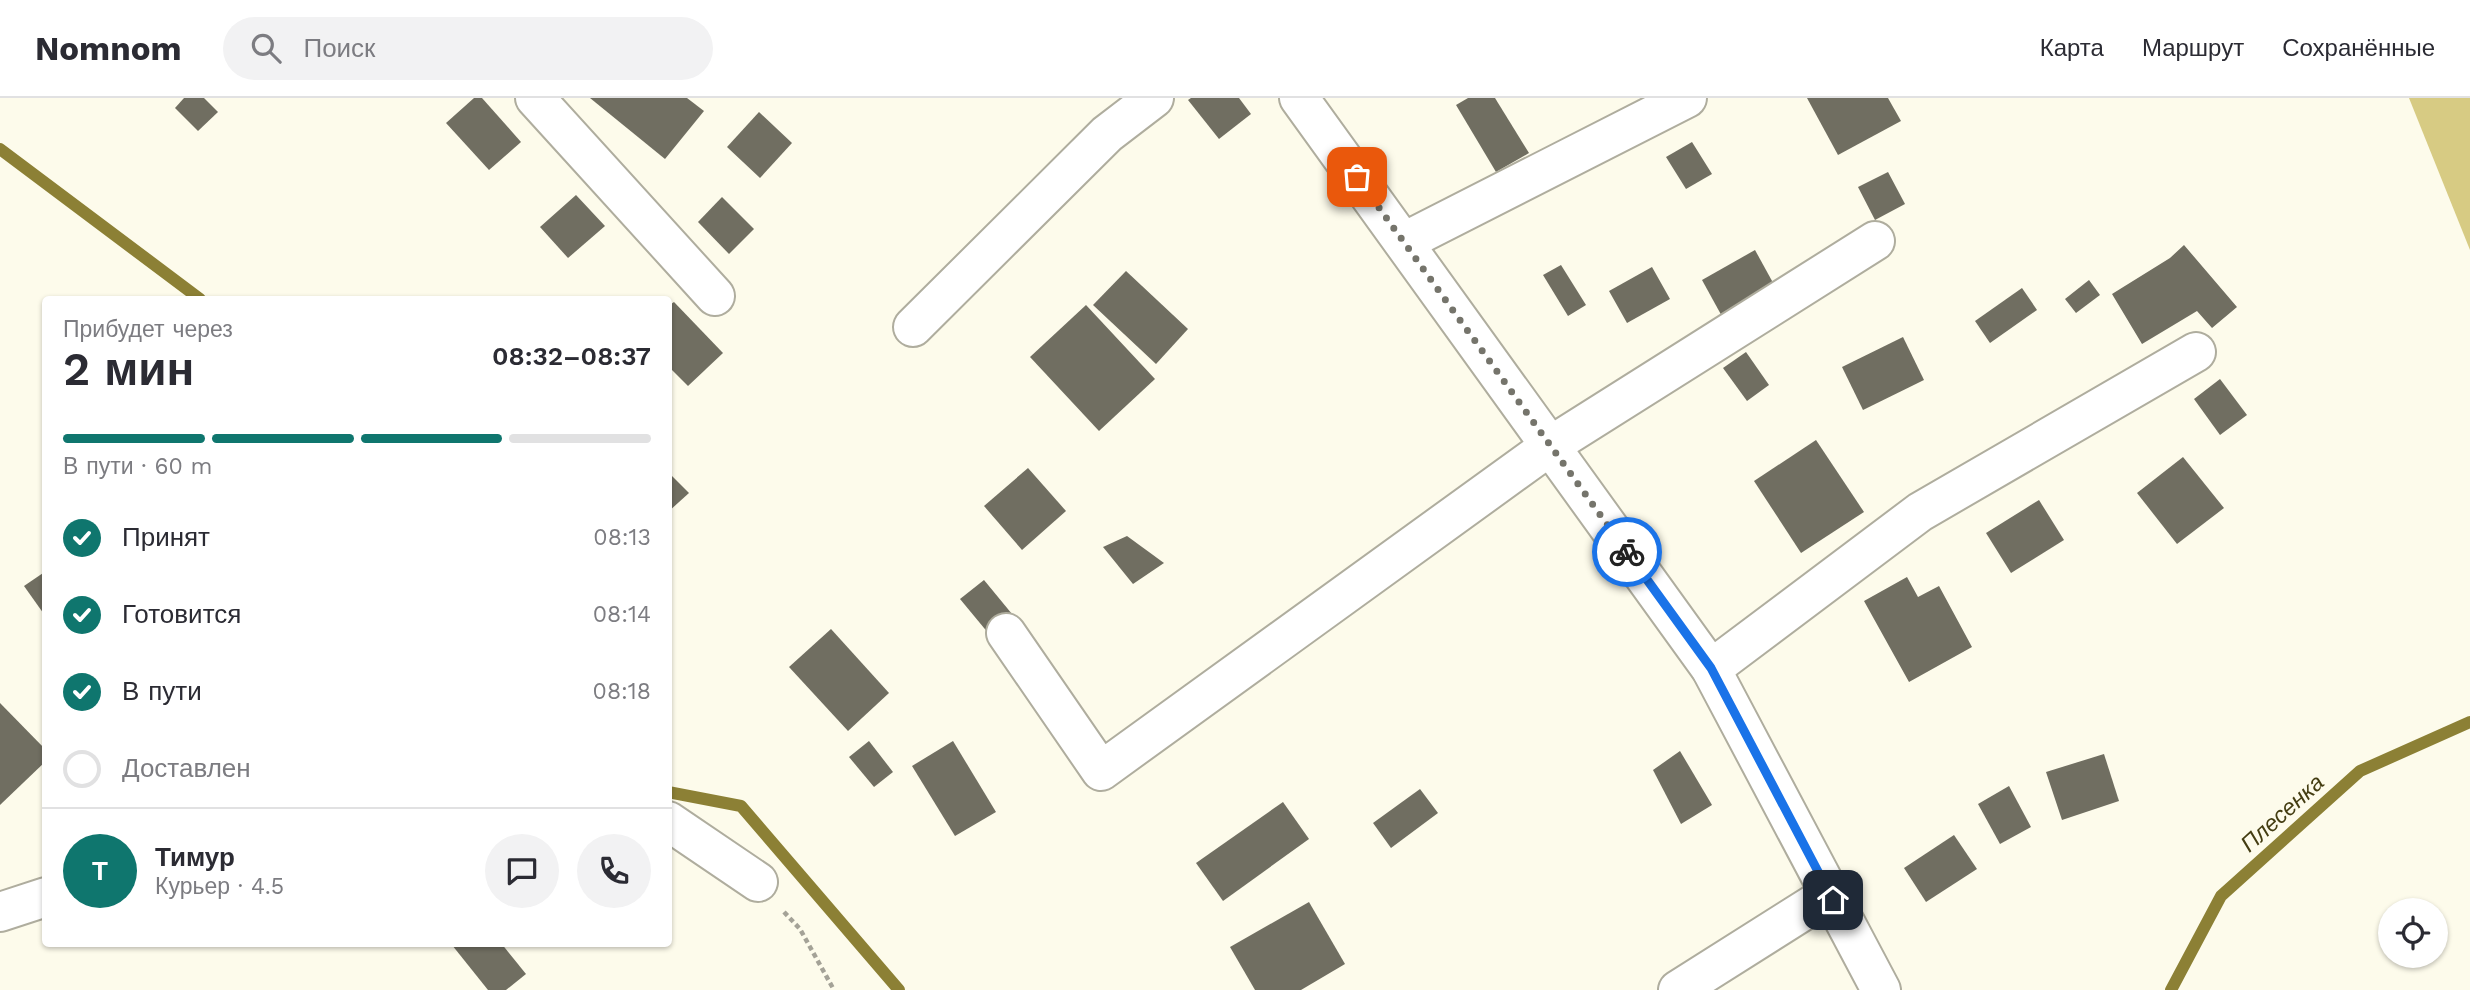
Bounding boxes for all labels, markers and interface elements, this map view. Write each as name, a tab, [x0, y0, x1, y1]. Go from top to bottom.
search box	[223, 17, 713, 80]
text: Nomnom	[35, 29, 181, 68]
icon: search	[247, 29, 285, 67]
text: Поиск	[303, 33, 376, 63]
text: Карта	[2040, 34, 2104, 62]
text: Маршрут	[2142, 34, 2244, 62]
text: Сохранённые	[2282, 34, 2435, 62]
pin	[1327, 147, 1387, 207]
icon: bag	[1338, 158, 1376, 196]
text: Прибудет через	[63, 316, 233, 343]
text: 08:32–08:37	[492, 341, 651, 371]
text: 2 мин	[63, 342, 194, 396]
text: В пути · 60 m	[63, 453, 212, 480]
courier	[1592, 517, 1662, 587]
icon: check	[63, 519, 101, 557]
text: Принят	[122, 522, 210, 552]
text: 08:13	[593, 524, 651, 551]
icon: bike	[1608, 533, 1646, 571]
icon: check	[63, 596, 101, 634]
text: Готовится	[122, 599, 241, 629]
text: 08:14	[593, 601, 651, 628]
icon: check	[63, 673, 101, 711]
text: В пути	[122, 676, 202, 706]
text: 08:18	[593, 678, 651, 705]
text: Доставлен	[122, 753, 251, 783]
water label: Плесенка	[2235, 769, 2330, 858]
button: chat	[485, 834, 559, 908]
button: phone	[577, 834, 651, 908]
text: Тимур	[155, 842, 235, 872]
text: Т	[92, 856, 108, 886]
pin	[1803, 870, 1863, 930]
text: Курьер · 4.5	[155, 873, 284, 900]
icon: home	[1814, 881, 1852, 919]
map controls	[2378, 898, 2448, 968]
button: locate	[2378, 898, 2448, 968]

